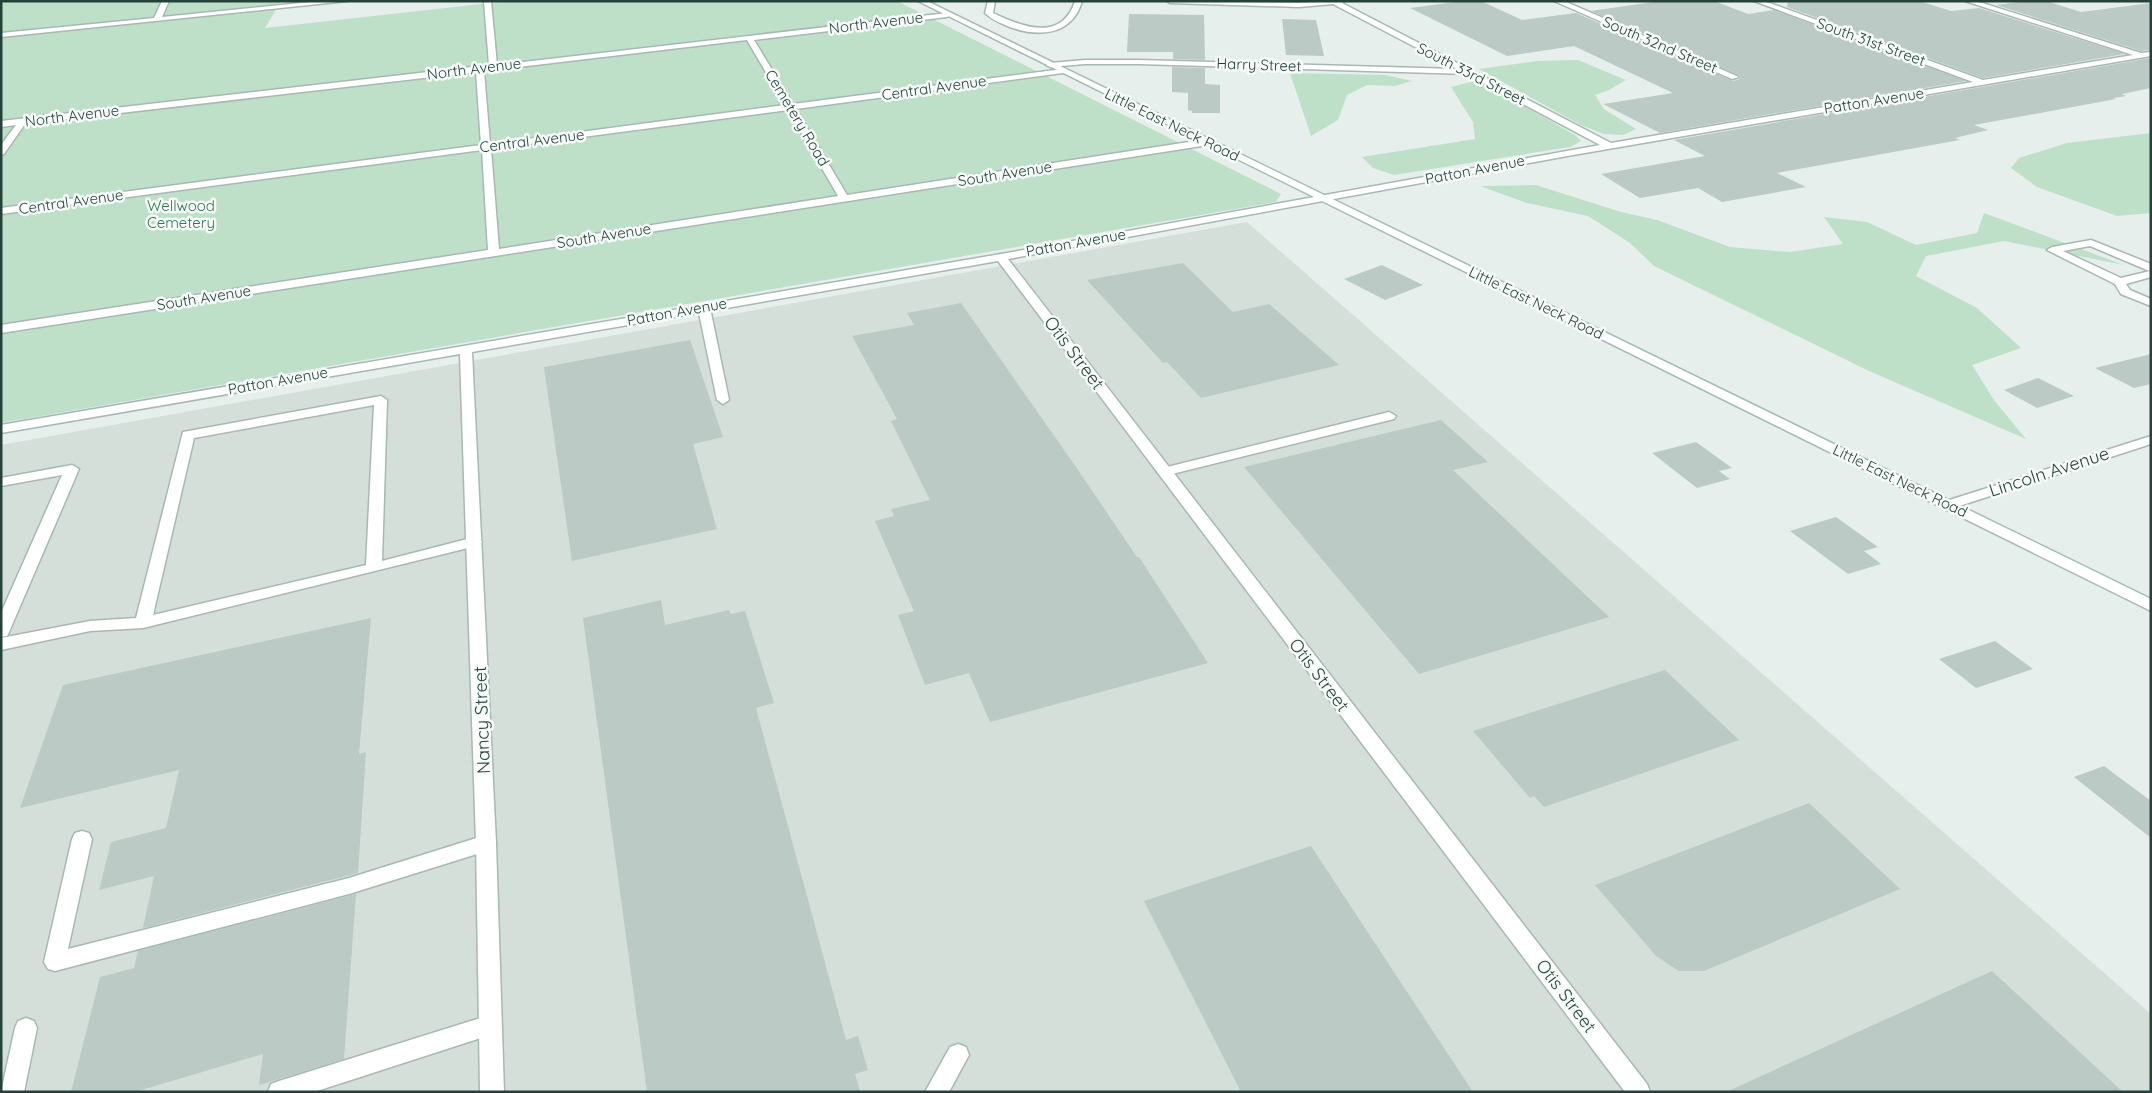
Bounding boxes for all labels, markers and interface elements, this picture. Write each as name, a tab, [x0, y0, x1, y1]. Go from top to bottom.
street label: North Avenue	[828, 7, 924, 38]
street label: South 32nd Street	[1600, 12, 1720, 77]
street label: South 31st Street	[1814, 13, 1928, 70]
street label: South 33rd Street	[1414, 38, 1529, 109]
street label: North Avenue	[426, 53, 522, 84]
street label: Harry Street	[1216, 54, 1302, 75]
street label: Cemetery Road	[761, 66, 834, 170]
street label: Central Avenue	[880, 71, 988, 104]
street label: Patton Avenue	[1822, 83, 1925, 118]
street label: Little East Neck Road	[1102, 84, 1243, 165]
street label: North Avenue	[24, 100, 120, 131]
street label: Central Avenue	[478, 125, 585, 156]
street label: Patton Avenue	[1423, 151, 1526, 188]
street label: South Avenue	[957, 157, 1053, 190]
street label: Central Avenue	[17, 185, 125, 218]
park label: Wellwood Cemetery	[147, 196, 215, 232]
street label: South Avenue	[556, 219, 652, 252]
street label: Patton Avenue	[1024, 224, 1127, 261]
street label: Little East Neck Road	[1466, 262, 1607, 343]
street label: South Avenue	[156, 281, 252, 314]
street label: Patton Avenue	[625, 293, 728, 330]
street label: Otis Street	[1039, 311, 1110, 394]
street label: Patton Avenue	[226, 362, 329, 399]
street label: Little East Neck Road	[1830, 440, 1971, 521]
street label: Lincoln Avenue	[1986, 441, 2112, 502]
street label: Otis Street	[1284, 633, 1355, 716]
street label: Nancy Street	[468, 666, 495, 774]
street label: Otis Street	[1531, 954, 1602, 1037]

